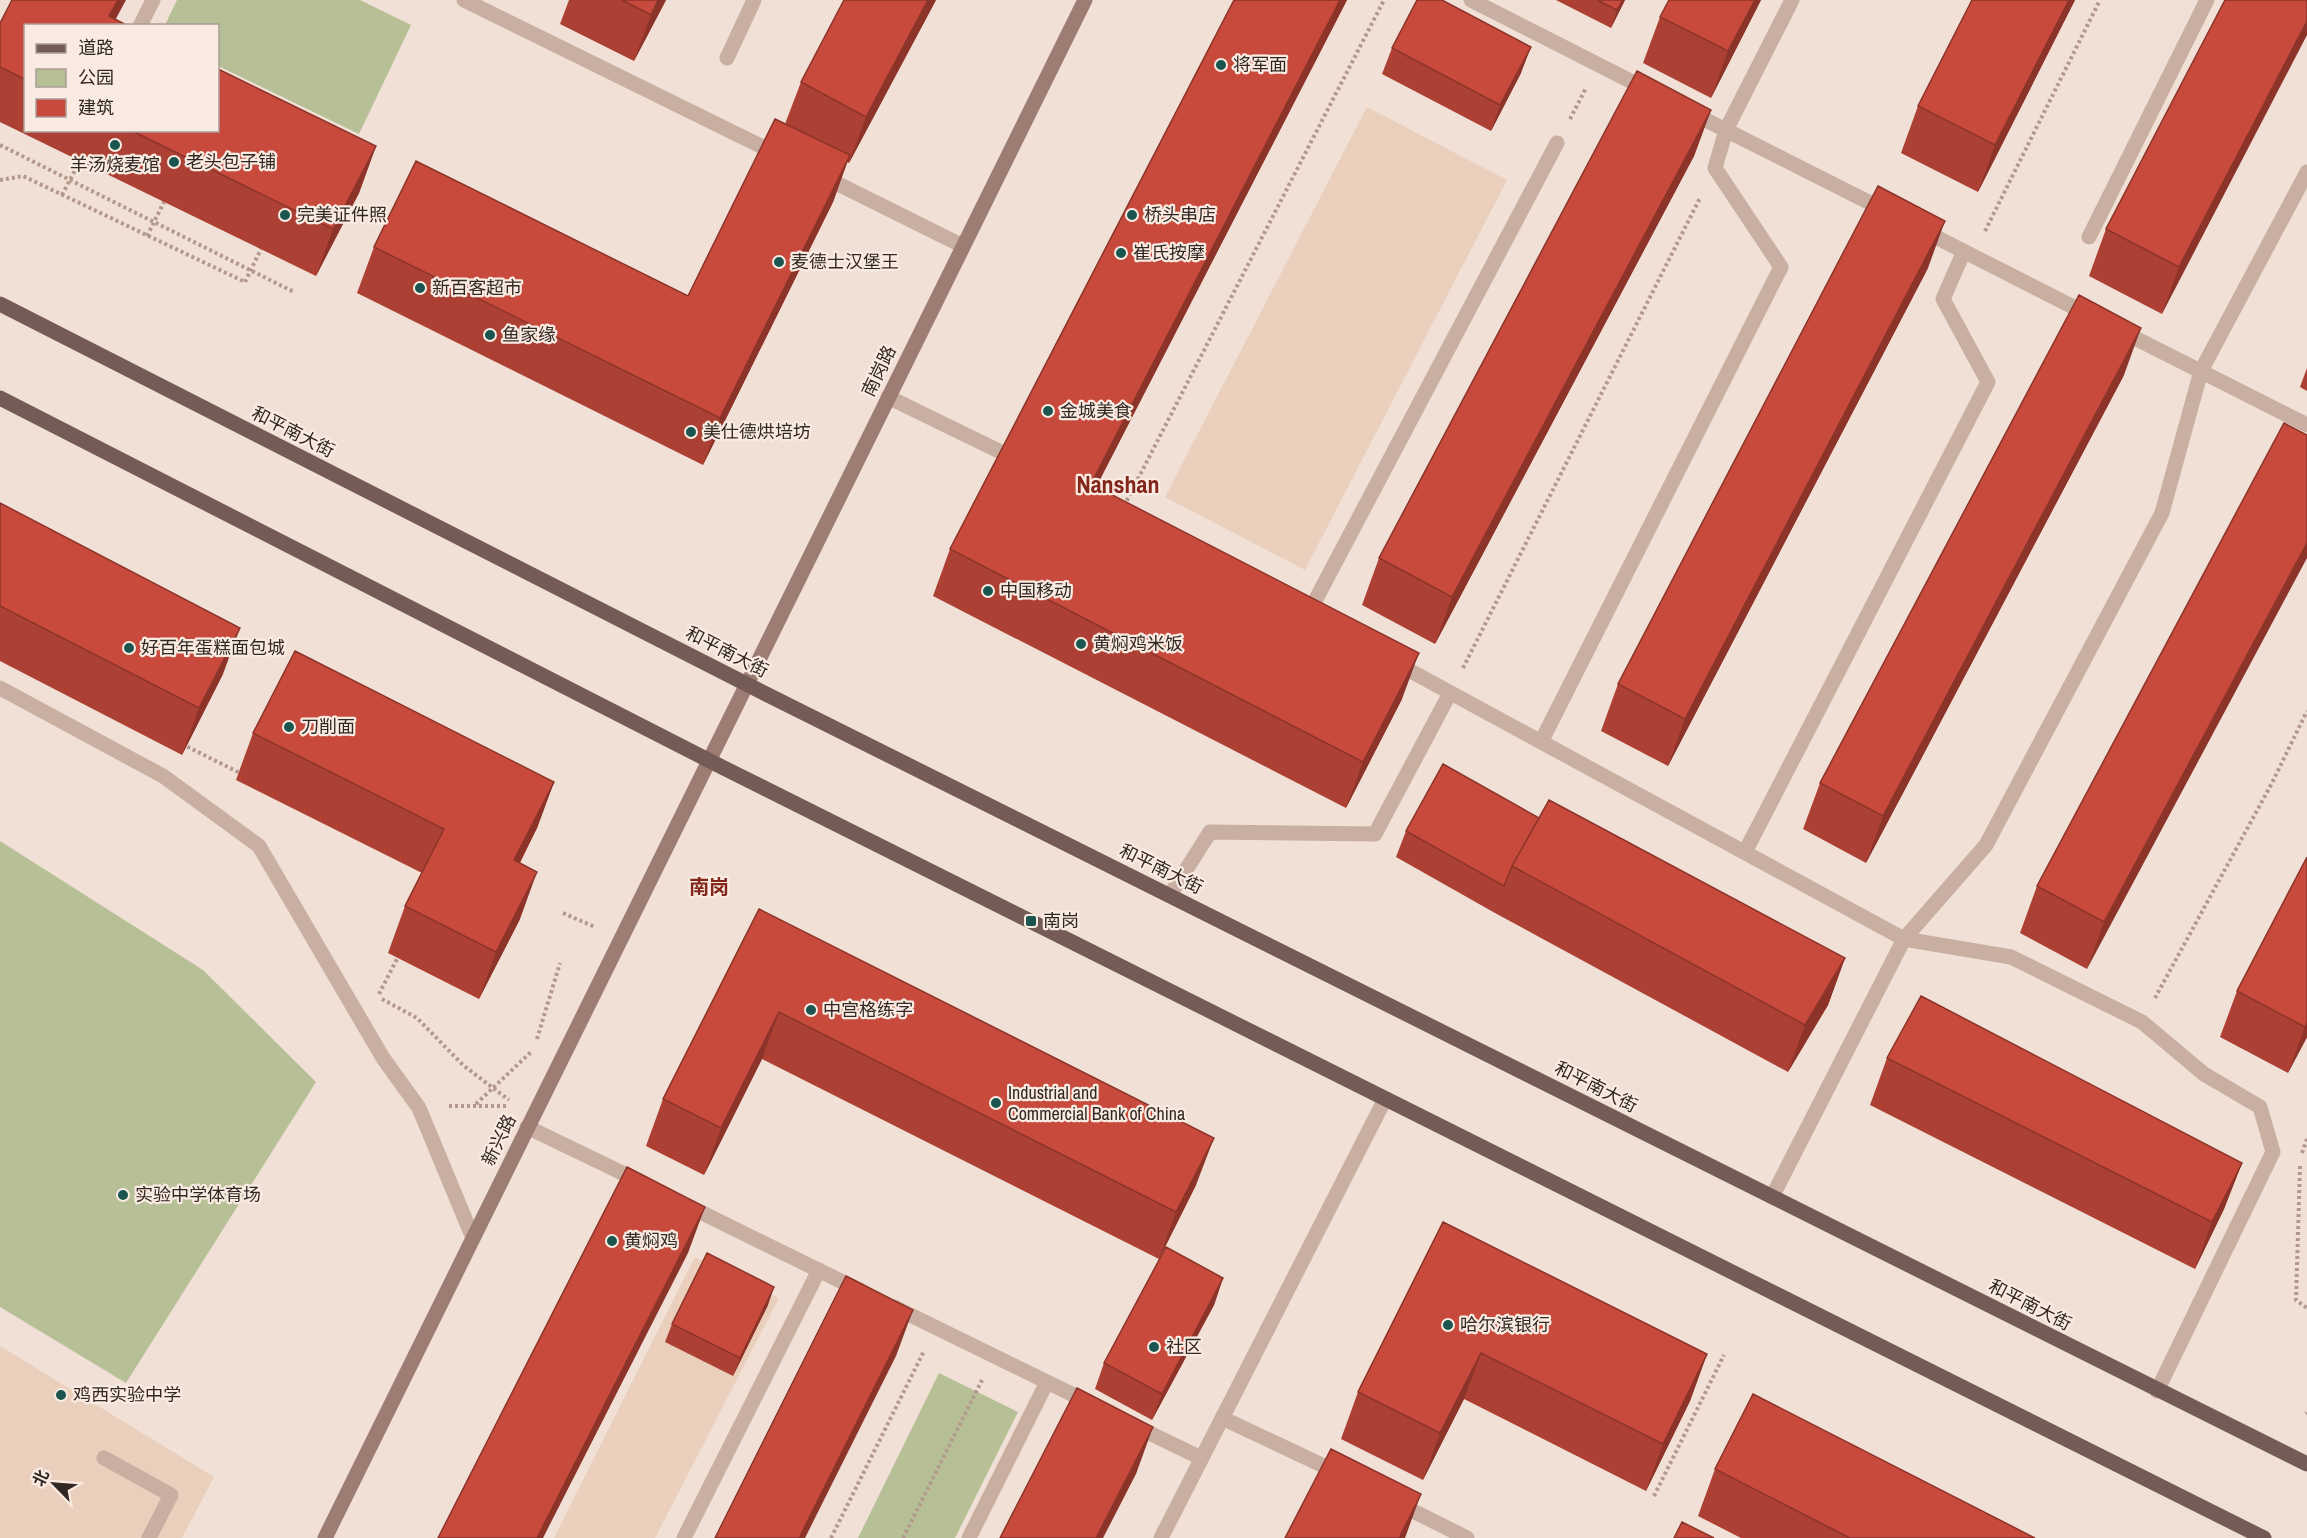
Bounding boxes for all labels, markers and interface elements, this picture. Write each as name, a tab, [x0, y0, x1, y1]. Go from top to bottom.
legend	[24, 24, 219, 132]
text: 道路	[78, 35, 114, 60]
place label: 将军面	[1233, 52, 1287, 77]
marker: 将军面	[1214, 58, 1228, 72]
text: 公园	[78, 65, 114, 90]
text: 建筑	[78, 95, 114, 120]
marker: 羊汤烧麦馆	[108, 138, 122, 152]
place label: 老头包子铺	[186, 149, 276, 174]
place label: 羊汤烧麦馆	[70, 152, 160, 177]
marker: 老头包子铺	[167, 155, 181, 169]
place label: 完美证件照	[297, 202, 387, 227]
place label: 桥头串店	[1144, 202, 1216, 227]
marker: 完美证件照	[278, 208, 292, 222]
marker: 桥头串店	[1125, 208, 1139, 222]
place label: 崔氏按摩	[1133, 240, 1205, 265]
marker: 崔氏按摩	[1114, 246, 1128, 260]
place label: 麦德士汉堡王	[791, 249, 899, 274]
marker: 麦德士汉堡王	[772, 255, 786, 269]
place label: 新百客超市	[432, 275, 522, 300]
marker: 新百客超市	[413, 281, 427, 295]
place label: 鱼家缘	[502, 322, 556, 347]
marker: 鱼家缘	[483, 328, 497, 342]
street label: 南岗路	[855, 341, 902, 401]
place label: 金城美食	[1060, 398, 1132, 423]
street label: 和平南大街	[247, 400, 339, 463]
marker: 金城美食	[1041, 404, 1055, 418]
place label: 美仕德烘培坊	[703, 419, 811, 444]
marker: 美仕德烘培坊	[684, 425, 698, 439]
district label: Nanshan	[1076, 468, 1160, 500]
place label: 中国移动	[1000, 578, 1072, 603]
marker: 中国移动	[981, 584, 995, 598]
street label: 和平南大街	[681, 620, 773, 683]
place label: 黄焖鸡米饭	[1093, 631, 1183, 656]
place label: 好百年蛋糕面包城	[141, 635, 285, 660]
marker: 黄焖鸡米饭	[1074, 637, 1088, 651]
marker: 好百年蛋糕面包城	[122, 641, 136, 655]
place label: 刀削面	[301, 714, 355, 739]
marker: 刀削面	[282, 720, 296, 734]
street label: 和平南大街	[1115, 838, 1207, 900]
district label: 南岗	[689, 873, 729, 900]
place label: 南岗	[1043, 908, 1079, 933]
marker: 南岗	[1024, 914, 1038, 928]
place label: 中宫格练字	[823, 997, 913, 1022]
marker: 中宫格练字	[804, 1003, 818, 1017]
street label: 和平南大街	[1550, 1055, 1642, 1118]
place label: Industrial and Commercial Bank of China	[1008, 1080, 1185, 1126]
marker: Industrial and Commercial Bank of China	[989, 1096, 1003, 1110]
street label: 新兴路	[475, 1110, 522, 1170]
place label: 实验中学体育场	[135, 1182, 261, 1207]
marker: 实验中学体育场	[116, 1188, 130, 1202]
place label: 黄焖鸡	[624, 1228, 678, 1253]
marker: 黄焖鸡	[605, 1234, 619, 1248]
street label: 和平南大街	[1984, 1273, 2076, 1336]
place label: 哈尔滨银行	[1460, 1312, 1550, 1337]
marker: 哈尔滨银行	[1441, 1318, 1455, 1332]
place label: 社区	[1166, 1334, 1202, 1359]
marker: 社区	[1147, 1340, 1161, 1354]
place label: 鸡西实验中学	[73, 1382, 181, 1407]
marker: 鸡西实验中学	[54, 1388, 68, 1402]
north arrow	[24, 1454, 84, 1514]
text: 北	[27, 1466, 54, 1490]

